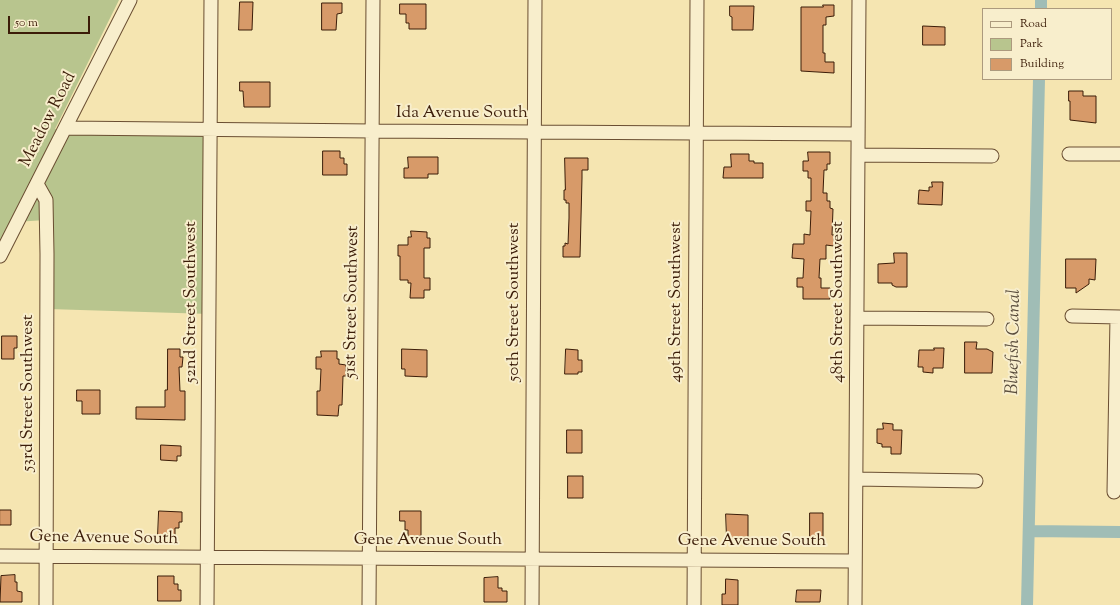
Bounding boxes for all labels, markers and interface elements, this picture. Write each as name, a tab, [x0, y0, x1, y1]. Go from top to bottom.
scale bar	[10, 8, 92, 34]
legend	[982, 8, 1112, 80]
text: 50 m	[15, 14, 38, 32]
text: Road	[1020, 15, 1047, 33]
text: Park	[1020, 35, 1043, 53]
text: Building	[1020, 55, 1064, 73]
street label: Meadow Road	[16, 69, 82, 171]
street label: Ida Avenue South	[396, 104, 528, 124]
street label: 52nd Street Southwest	[182, 221, 202, 383]
street label: 49th Street Southwest	[667, 221, 687, 383]
street label: 48th Street Southwest	[829, 221, 849, 383]
street label: 50th Street Southwest	[505, 222, 525, 382]
street label: 51st Street Southwest	[341, 225, 365, 379]
water label: Bluefish Canal	[1003, 289, 1027, 395]
street label: 53rd Street Southwest	[19, 314, 39, 472]
street label: Gene Avenue South	[29, 528, 179, 550]
street label: Gene Avenue South	[354, 531, 502, 551]
street label: Gene Avenue South	[678, 532, 826, 552]

